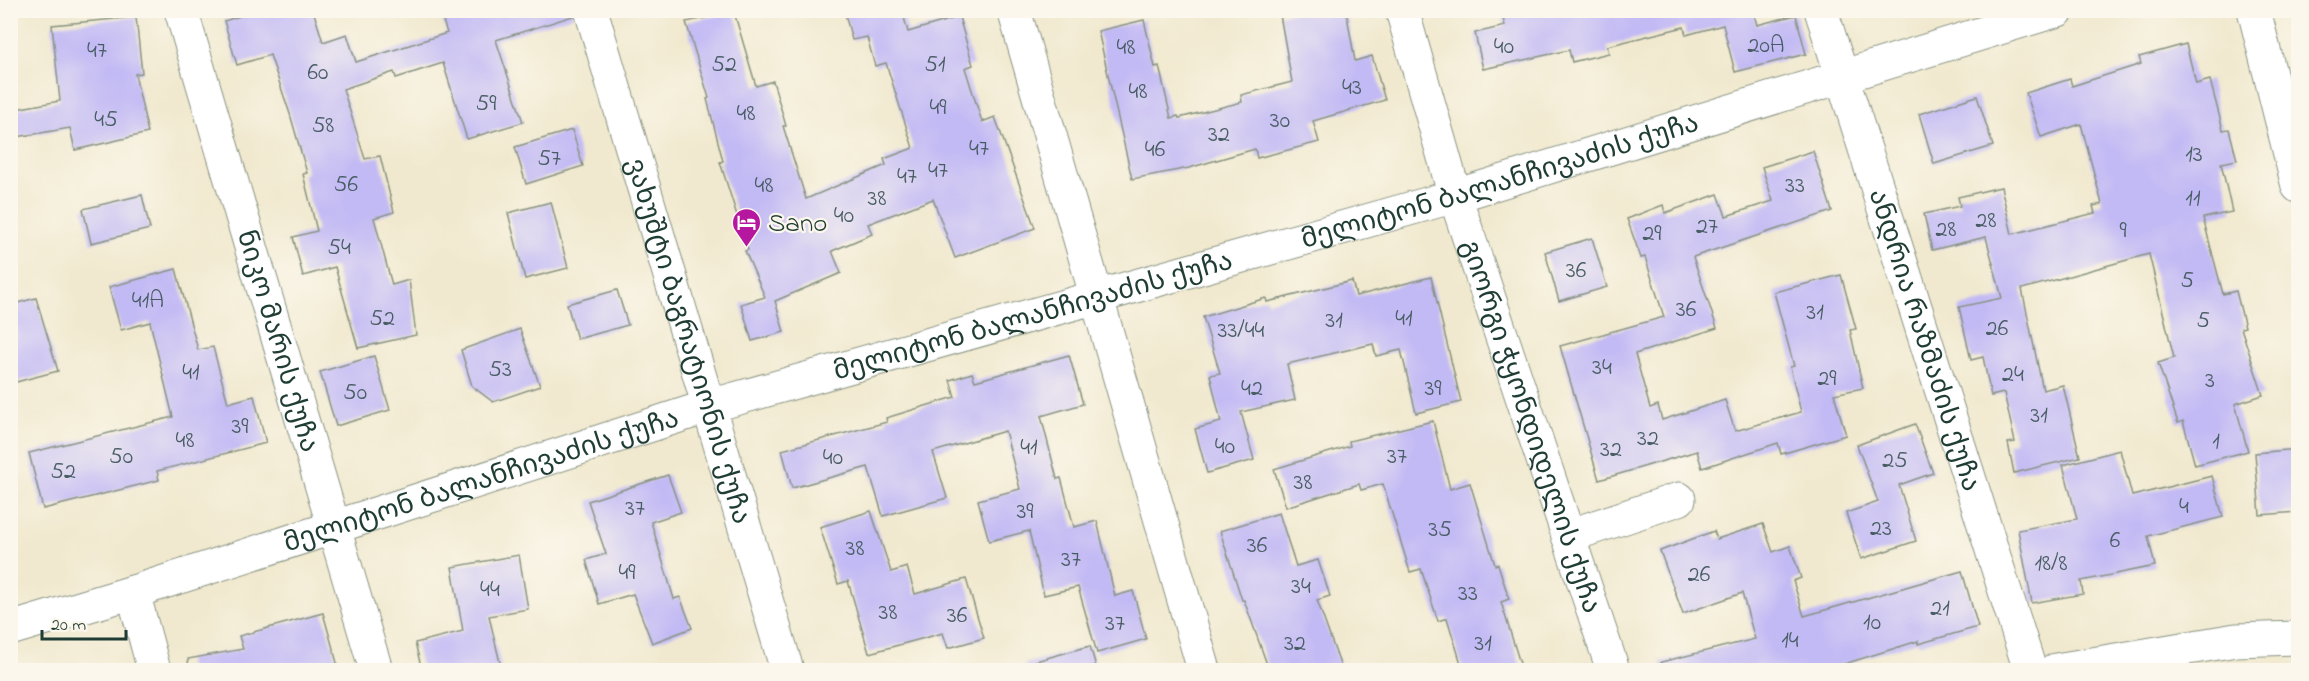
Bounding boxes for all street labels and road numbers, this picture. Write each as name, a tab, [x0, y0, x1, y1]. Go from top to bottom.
street label: მელიტონ ბალანჩივაძის ქუჩა	[1297, 105, 1704, 260]
street label: ვახუშტი ბაგრატიონის ქუჩა	[614, 154, 760, 529]
street label: ანდრია რაზმაძის ქუჩა	[1857, 184, 1989, 497]
street label: ნიკო მარის ქუჩა	[225, 226, 328, 457]
street label: გიორგი ჭყონდიდელის ქუჩა	[1449, 235, 1610, 619]
street label: მელიტონ ბალანჩივაძის ქუჩა	[829, 243, 1238, 392]
street label: მელიტონ ბალანჩივაძის ქუჩა	[279, 400, 684, 564]

